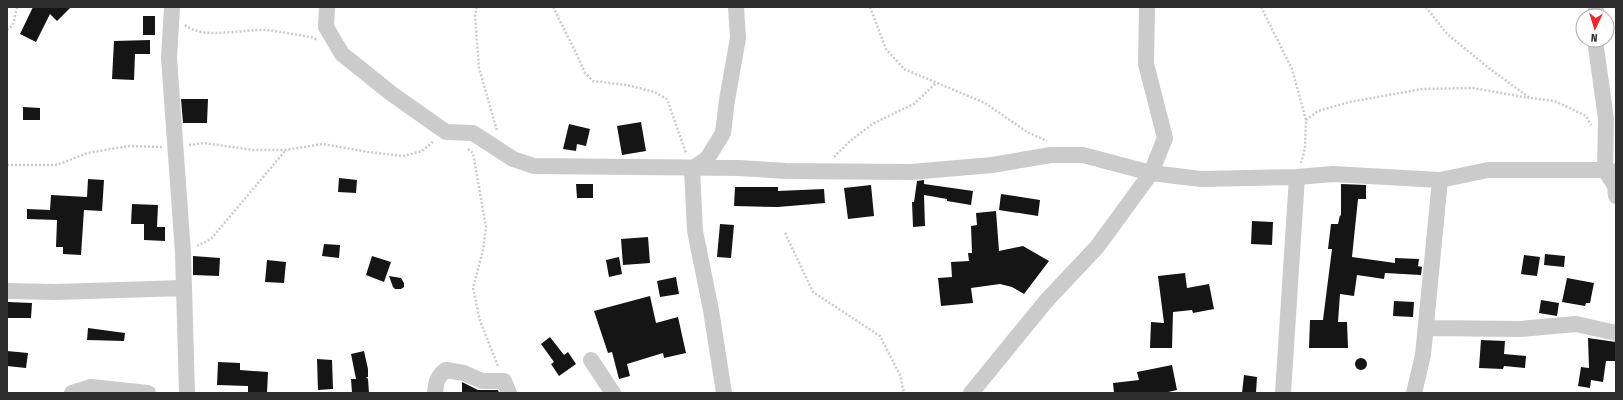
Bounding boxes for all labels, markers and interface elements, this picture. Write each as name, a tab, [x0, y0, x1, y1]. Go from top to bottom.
north arrow	[1575, 8, 1615, 48]
text: N	[1591, 31, 1598, 44]

